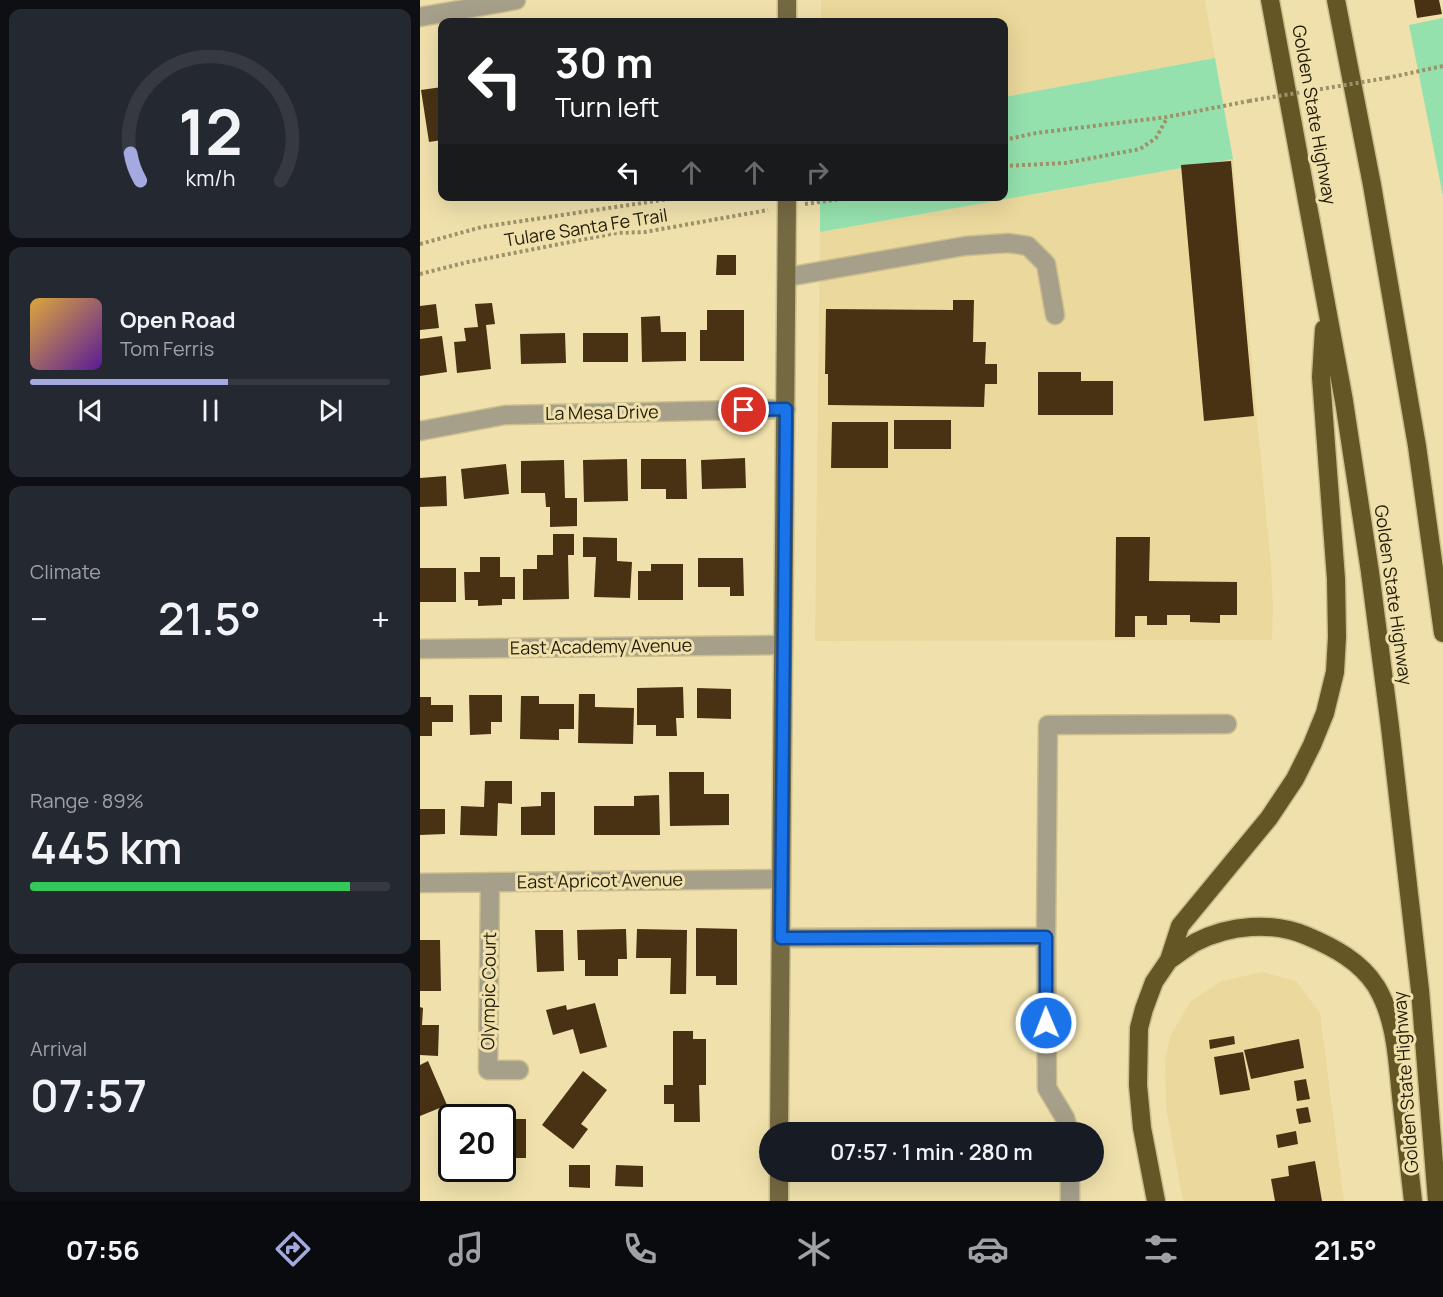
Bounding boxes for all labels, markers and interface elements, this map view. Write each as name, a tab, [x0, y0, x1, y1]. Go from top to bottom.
street label: Golden State Highway	[1287, 23, 1343, 207]
text: 30 m	[555, 33, 653, 91]
icon: left	[456, 42, 534, 120]
text: 12	[178, 88, 242, 174]
text: Turn left	[555, 88, 659, 125]
icon: left	[612, 156, 645, 189]
icon: ahead	[675, 156, 708, 189]
icon: ahead	[738, 156, 771, 189]
icon: right	[801, 156, 834, 189]
text: km/h	[185, 163, 235, 192]
street label: Tulare Santa Fe Trail	[502, 202, 669, 252]
text: Open Road	[120, 305, 235, 335]
text: Tom Ferris	[120, 335, 214, 362]
pin	[718, 384, 769, 435]
icon: arrive	[727, 393, 760, 426]
icon: previous	[74, 394, 107, 427]
icon: pause	[194, 394, 227, 427]
icon: next	[314, 394, 347, 427]
street label: La Mesa Drive	[545, 399, 659, 425]
street label: Golden State Highway	[1369, 503, 1419, 687]
text: Climate	[30, 558, 101, 585]
text: 21.5°	[158, 587, 261, 649]
text: −	[30, 596, 48, 641]
text: +	[371, 596, 390, 641]
street label: East Academy Avenue	[510, 632, 692, 660]
text: Range · 89%	[30, 787, 144, 814]
text: 445 km	[30, 816, 183, 878]
street label: East Apricot Avenue	[517, 867, 683, 893]
street label: Olympic Court	[475, 932, 501, 1050]
street label: Golden State Highway	[1387, 990, 1423, 1174]
position arrow	[1014, 991, 1078, 1055]
text: Arrival	[30, 1035, 87, 1062]
text: 07:57	[30, 1064, 147, 1126]
speed limit sign: 20	[438, 1104, 516, 1182]
text: 07:57 · 1 min · 280 m	[830, 1137, 1033, 1167]
icon: directions	[272, 1228, 314, 1270]
icon: music	[445, 1228, 487, 1270]
icon: phone	[619, 1228, 661, 1270]
icon: climate	[793, 1228, 835, 1270]
icon: car	[967, 1228, 1009, 1270]
icon: filters	[1140, 1228, 1182, 1270]
text: 07:56	[66, 1231, 140, 1268]
text: 21.5°	[1314, 1231, 1377, 1268]

